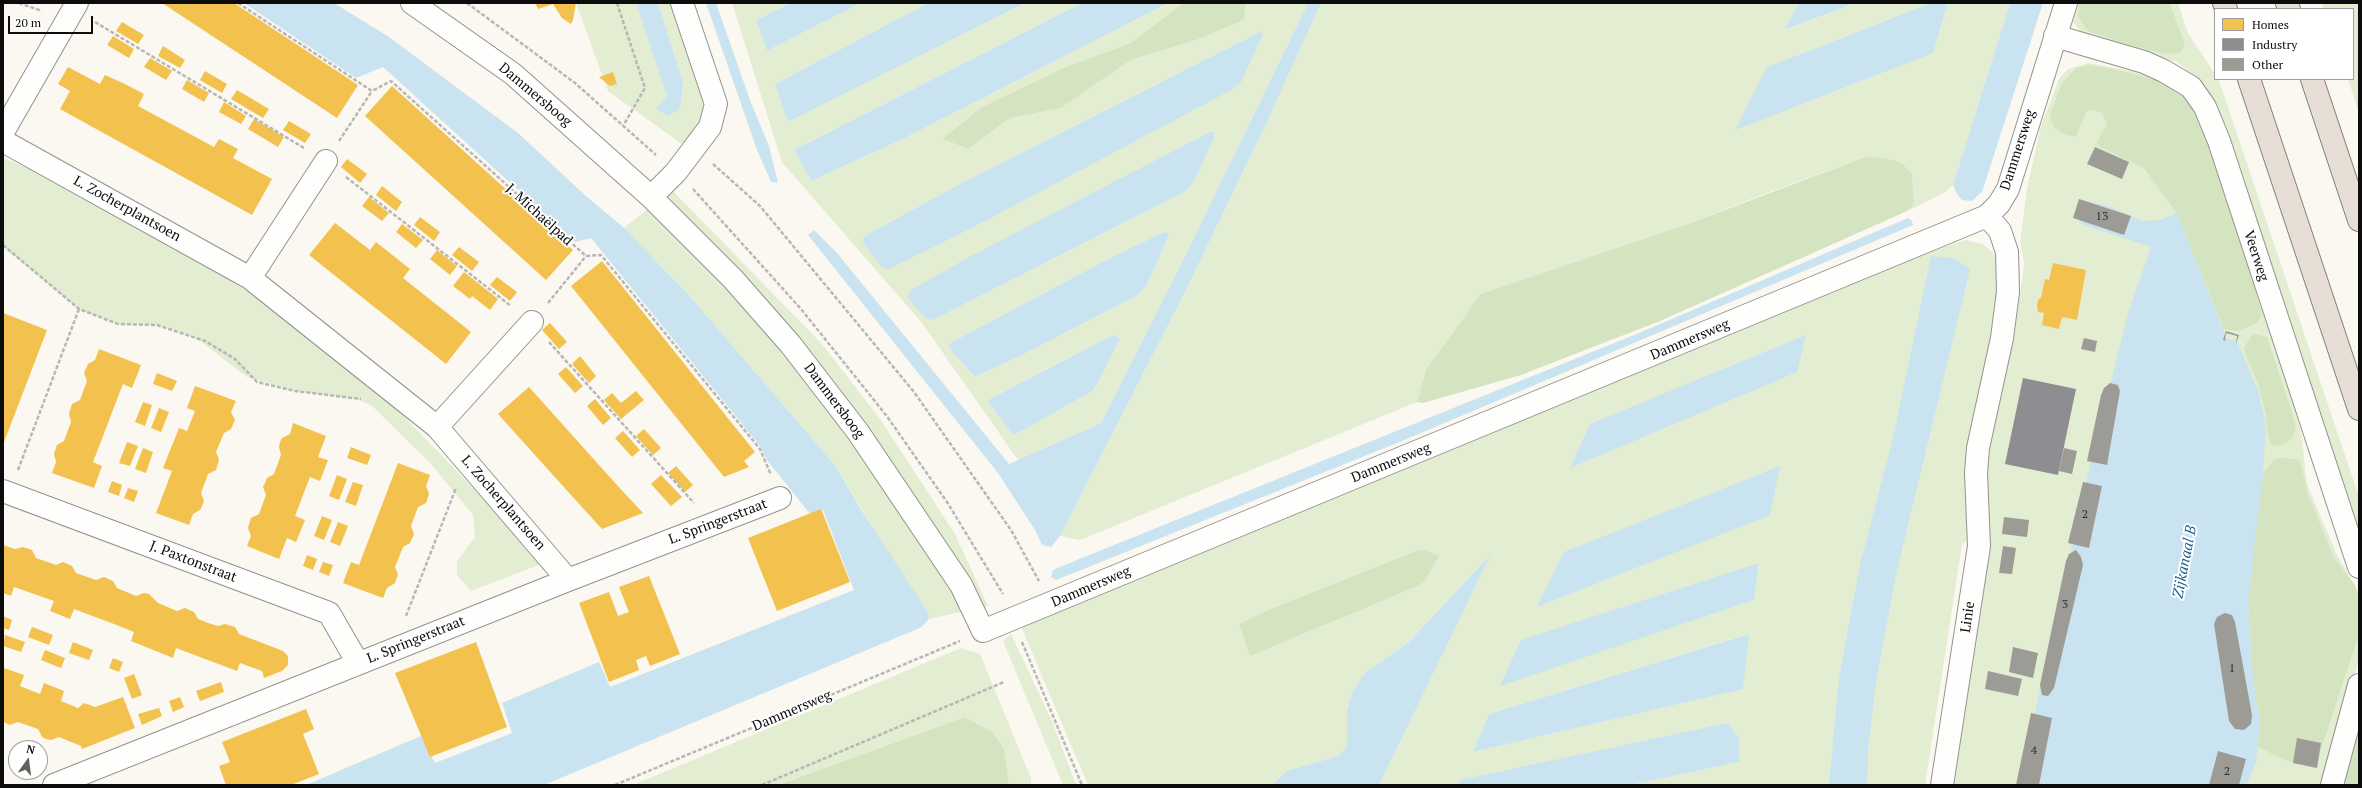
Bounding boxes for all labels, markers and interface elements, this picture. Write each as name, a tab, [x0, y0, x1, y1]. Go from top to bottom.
scale bar	[10, 8, 95, 34]
legend	[2214, 8, 2354, 80]
text: 20 m	[15, 15, 41, 30]
text: Homes	[2252, 17, 2289, 32]
text: Industry	[2252, 37, 2297, 52]
text: Other	[2252, 57, 2283, 72]
street label: Dammersboog	[495, 60, 575, 130]
street label: Dammersweg	[1997, 107, 2039, 193]
street label: L. Zocherplantsoen	[70, 173, 184, 245]
street label: J. Michaëlpad	[502, 181, 576, 249]
house number: 13	[2096, 210, 2108, 224]
street label: Veerweg	[2240, 229, 2272, 283]
street label: Dammersweg	[1648, 316, 1732, 364]
street label: Dammersboog	[800, 360, 868, 442]
street label: Dammersweg	[1349, 439, 1433, 487]
street label: L. Zocherplantsoen	[457, 452, 549, 554]
street label: L. Springerstraat	[666, 496, 770, 548]
house number: 2	[2082, 508, 2088, 522]
water label: Zijkanaal B	[2169, 524, 2201, 600]
street label: J. Paxtonstraat	[147, 538, 239, 586]
street label: Dammersweg	[1049, 563, 1133, 611]
house number: 3	[2062, 598, 2068, 612]
street label: Linie	[1957, 600, 1979, 634]
street label: L. Springerstraat	[365, 613, 467, 667]
house number: 1	[2229, 662, 2235, 676]
street label: Dammersweg	[750, 687, 834, 735]
north arrow	[8, 740, 48, 780]
text: N	[25, 742, 36, 757]
house number: 4	[2031, 744, 2037, 758]
house number: 2	[2224, 765, 2230, 779]

